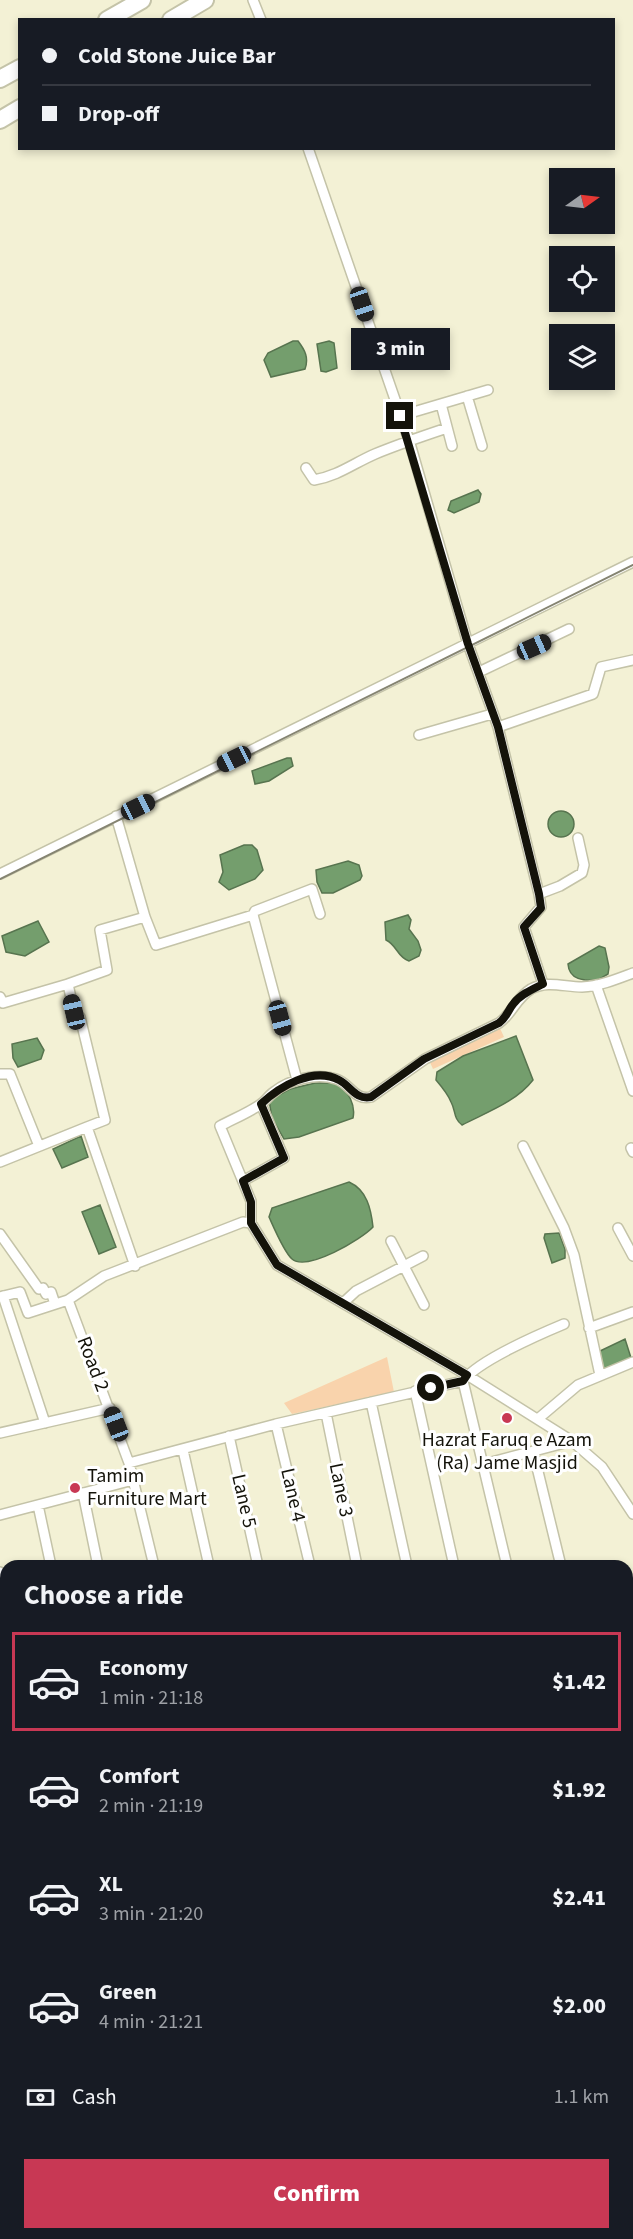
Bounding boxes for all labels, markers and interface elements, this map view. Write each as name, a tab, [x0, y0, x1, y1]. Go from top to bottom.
text: Cold Stone Juice Bar	[78, 40, 275, 72]
text: Drop-off	[78, 98, 159, 130]
north arrow	[549, 168, 615, 234]
map controls	[549, 168, 615, 390]
button: locate	[549, 246, 615, 312]
car	[348, 284, 376, 324]
button: layers	[549, 324, 615, 390]
callout: 3 min	[350, 329, 450, 371]
text: 3 min	[376, 335, 425, 363]
route end	[386, 402, 413, 429]
car	[514, 631, 554, 663]
car	[214, 743, 254, 775]
car	[118, 791, 158, 823]
car	[61, 992, 87, 1032]
car	[267, 998, 293, 1038]
street label: Road 2	[70, 1332, 116, 1396]
route start	[417, 1374, 444, 1401]
car	[101, 1404, 131, 1444]
marker: Hazrat Faruq e Azam (Ra) Jame Masjid	[500, 1411, 514, 1425]
place label: Hazrat Faruq e Azam (Ra) Jame Masjid	[422, 1426, 592, 1477]
street label: Lane 3	[322, 1460, 360, 1520]
place label: Tamim Furniture Mart	[87, 1462, 207, 1513]
street label: Lane 4	[273, 1465, 313, 1525]
street label: Lane 5	[224, 1471, 264, 1531]
marker: Tamim Furniture Mart	[68, 1481, 82, 1495]
text: Choose a ride	[24, 1576, 184, 1615]
text: Economy	[99, 1652, 188, 1684]
icon: car	[27, 1655, 81, 1709]
text: $1.42	[552, 1666, 606, 1698]
text: 1 min · 21:18	[99, 1684, 203, 1712]
text: Comfort	[99, 1760, 180, 1792]
icon: car	[27, 1763, 81, 1817]
text: $1.92	[552, 1774, 606, 1806]
text: 2 min · 21:19	[99, 1792, 203, 1820]
text: XL	[99, 1868, 123, 1900]
icon: car	[27, 1871, 81, 1925]
text: $2.41	[552, 1882, 606, 1914]
text: 3 min · 21:20	[99, 1900, 203, 1928]
text: Green	[99, 1976, 157, 2008]
icon: car	[27, 1979, 81, 2033]
text: $2.00	[552, 1990, 606, 2022]
text: 4 min · 21:21	[99, 2008, 203, 2036]
icon: cash	[24, 2081, 57, 2114]
text: Cash	[72, 2081, 117, 2113]
text: 1.1 km	[554, 2083, 609, 2111]
button: Confirm	[24, 2159, 609, 2228]

